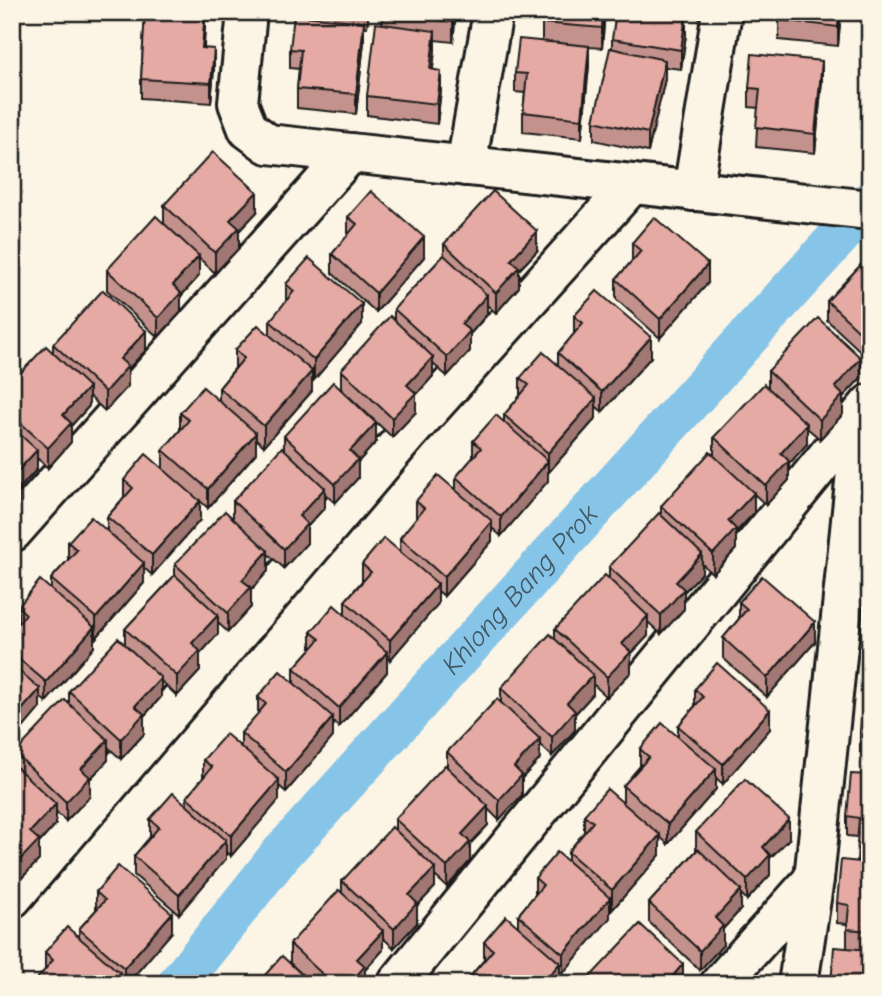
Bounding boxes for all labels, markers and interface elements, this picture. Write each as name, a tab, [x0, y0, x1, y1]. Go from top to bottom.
water label: Khlong Bang Prok	[435, 498, 605, 681]

